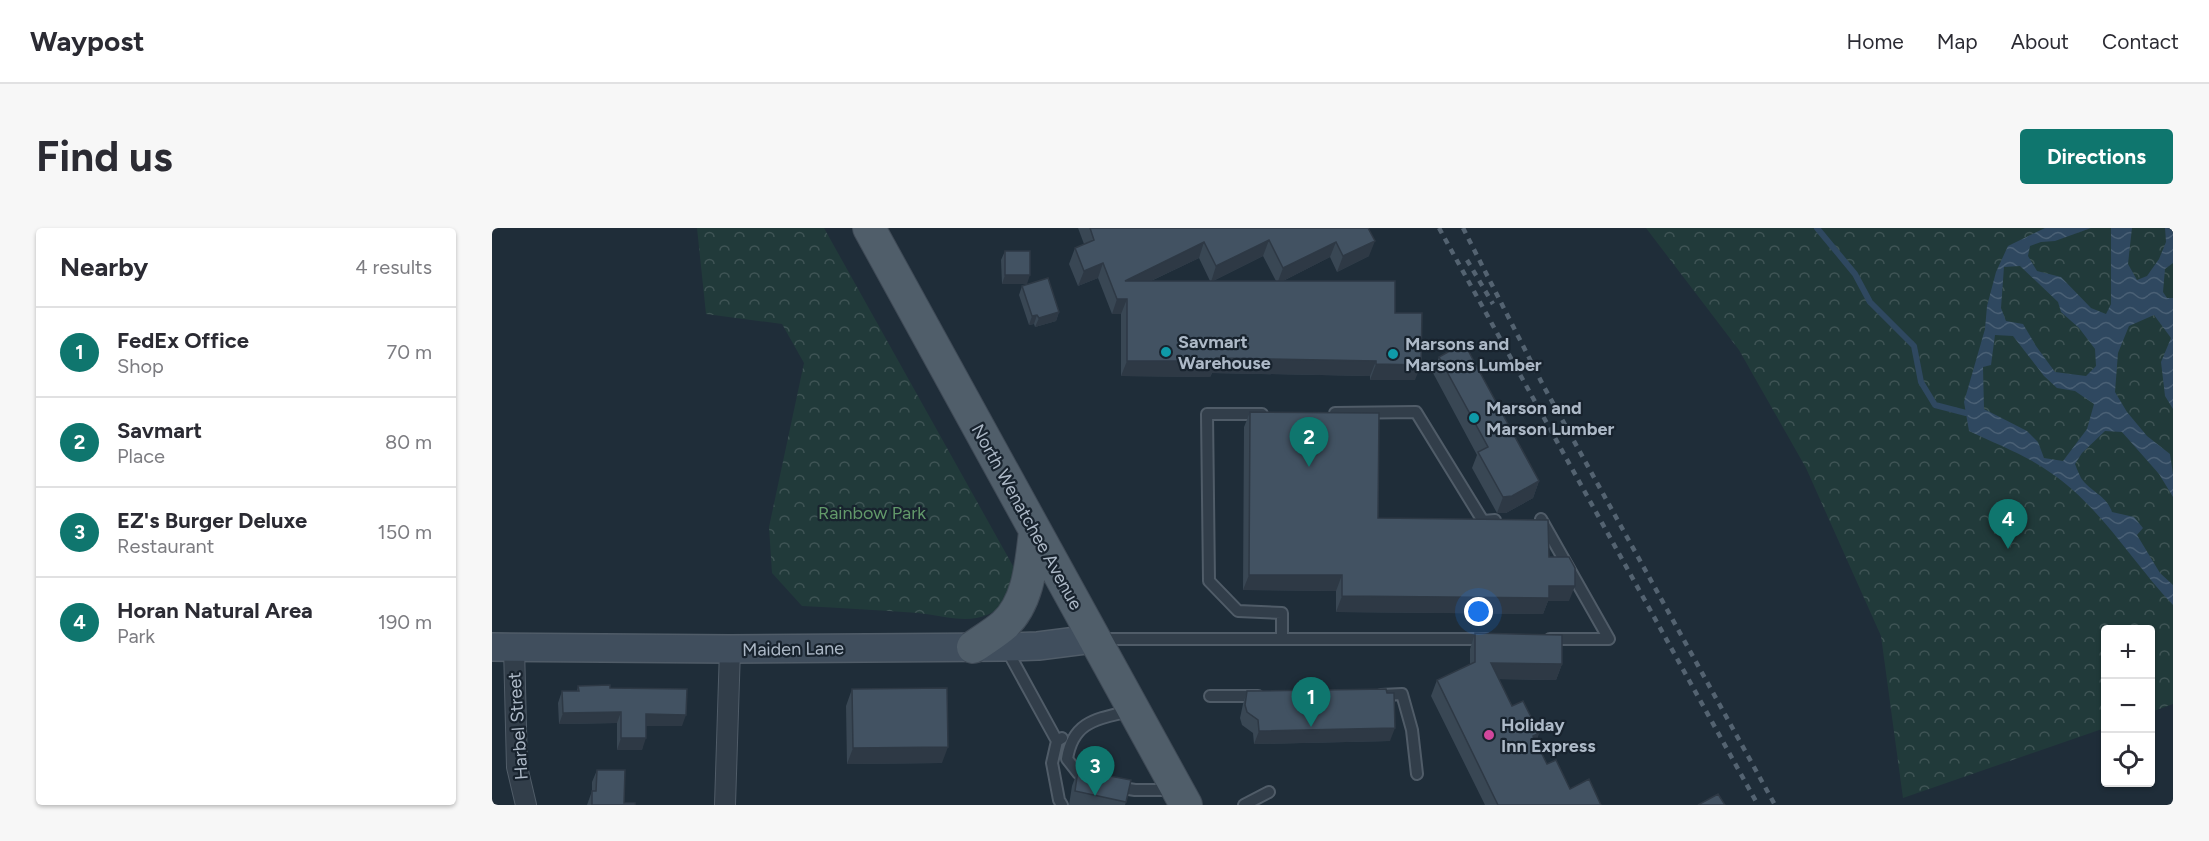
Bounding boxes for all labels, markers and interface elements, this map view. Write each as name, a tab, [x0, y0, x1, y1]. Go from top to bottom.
text: Waypost	[30, 24, 144, 58]
text: Home	[1847, 29, 1904, 54]
text: Map	[1937, 29, 1978, 54]
text: About	[2011, 29, 2069, 54]
text: Contact	[2102, 29, 2179, 54]
button: Directions	[2020, 129, 2173, 184]
text: Find us	[36, 131, 173, 182]
text: Nearby	[60, 251, 148, 283]
text: 4 results	[355, 255, 432, 279]
text: FedEx Office	[117, 327, 249, 354]
place label: Savmart Warehouse	[1178, 331, 1271, 374]
place label: Marsons and Marsons Lumber	[1405, 333, 1542, 376]
text: 1	[75, 340, 84, 364]
text: 70 m	[386, 340, 432, 364]
marker: Savmart Warehouse	[1159, 345, 1173, 359]
marker: Marsons and Marsons Lumber	[1386, 347, 1400, 361]
text: Shop	[117, 354, 164, 378]
place label: Marson and Marson Lumber	[1486, 397, 1614, 440]
marker: Marson and Marson Lumber	[1467, 411, 1481, 425]
text: Savmart	[117, 417, 202, 444]
pin: 2	[1290, 418, 1328, 467]
street label: North Wenatchee Avenue	[967, 420, 1087, 614]
text: 2	[74, 430, 85, 454]
text: 80 m	[385, 430, 432, 454]
text: Place	[117, 444, 165, 468]
pin: 4	[1988, 500, 2028, 549]
park label: Rainbow Park	[818, 502, 926, 524]
text: EZ's Burger Deluxe	[117, 507, 307, 534]
text: 3	[74, 520, 85, 544]
text: 150 m	[377, 520, 432, 544]
text: Restaurant	[117, 534, 214, 558]
text: Horan Natural Area	[117, 597, 313, 624]
your location	[1464, 597, 1493, 626]
text: 4	[73, 610, 86, 634]
text: 190 m	[378, 610, 432, 634]
text: Park	[117, 624, 155, 648]
map controls	[2101, 625, 2155, 787]
button: +	[2101, 625, 2155, 679]
street label: Maiden Lane	[742, 637, 844, 661]
street label: Harbel Street	[503, 671, 533, 781]
pin: 1	[1292, 678, 1330, 727]
button: −	[2101, 679, 2155, 733]
place label: Holiday Inn Express	[1501, 714, 1596, 757]
marker: Holiday Inn Express	[1482, 728, 1496, 742]
button: locate	[2101, 733, 2155, 787]
pin: 3	[1076, 746, 1114, 796]

